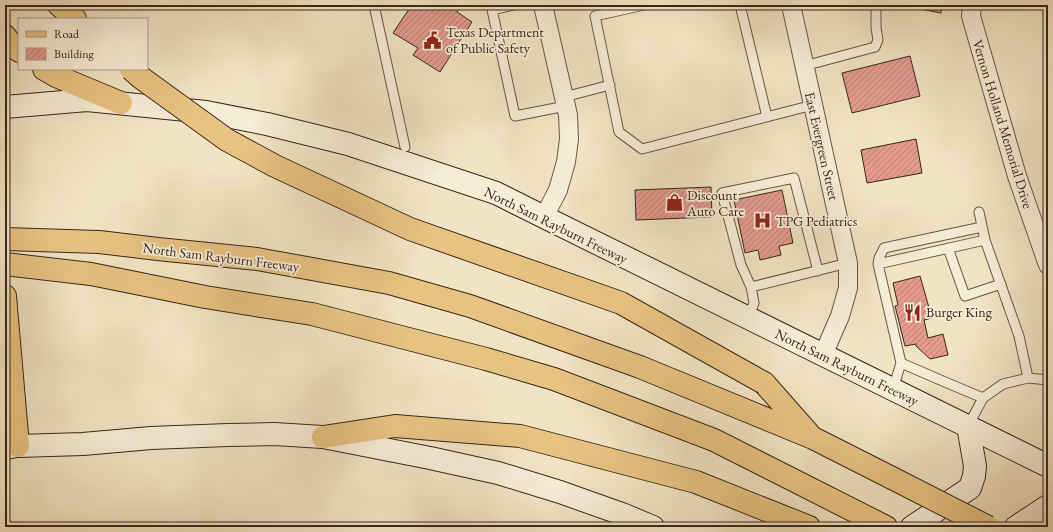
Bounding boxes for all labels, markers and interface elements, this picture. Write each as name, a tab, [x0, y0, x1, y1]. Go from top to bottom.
legend	[18, 18, 148, 70]
place label: Texas Department of Public Safety	[446, 23, 544, 57]
text: Road	[54, 26, 80, 42]
public building icon: Texas Department of Public Safety	[423, 30, 443, 50]
street label: Vernon Holland Memorial Drive	[969, 37, 1037, 211]
text: Building	[54, 46, 95, 62]
street label: East Evergreen Street	[801, 90, 843, 203]
street label: North Sam Rayburn Freeway	[481, 182, 631, 268]
place label: Discount Auto Care	[686, 186, 744, 220]
shop icon: Discount Auto Care	[664, 193, 684, 213]
hospital icon: TPG Pediatrics	[753, 211, 773, 231]
place label: TPG Pediatrics	[776, 212, 858, 230]
street label: North Sam Rayburn Freeway	[142, 238, 301, 276]
restaurant icon: Burger King	[903, 302, 923, 322]
place label: Burger King	[926, 303, 993, 321]
street label: North Sam Rayburn Freeway	[772, 324, 922, 410]

